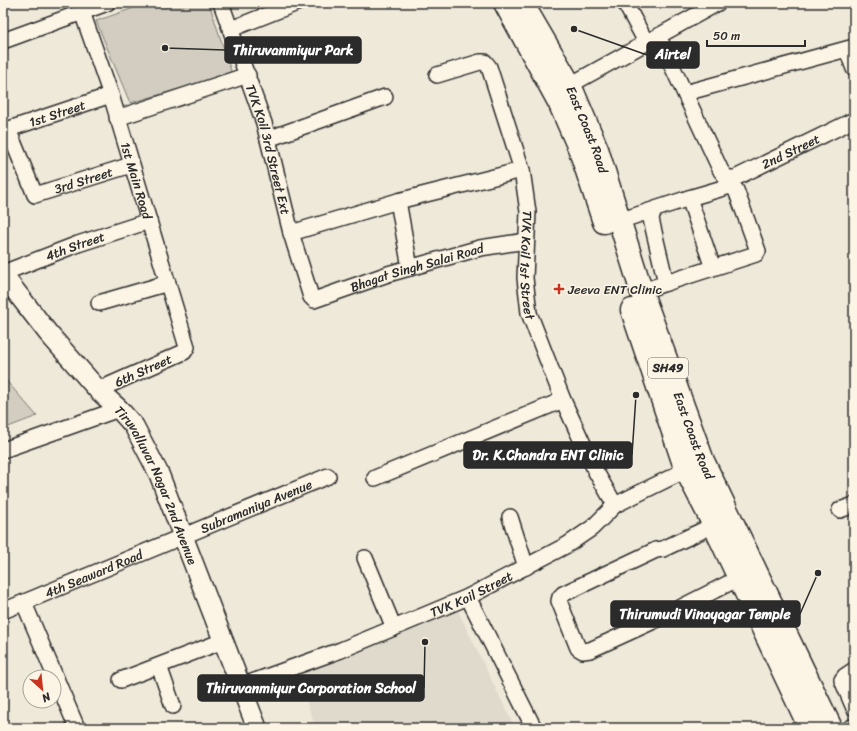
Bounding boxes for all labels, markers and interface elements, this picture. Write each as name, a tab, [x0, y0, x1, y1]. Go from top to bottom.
scale bar	[707, 22, 805, 48]
text: 50 m	[713, 25, 740, 47]
callout: Thiruvanmiyur Park	[225, 37, 361, 63]
text: Thiruvanmiyur Park	[233, 38, 354, 63]
callout: Airtel	[647, 42, 699, 68]
text: Airtel	[654, 42, 692, 67]
street label: TVK Koil 3rd Street Ext	[239, 81, 297, 217]
street label: East Coast Road	[560, 82, 615, 177]
street label: 1st Street	[26, 93, 89, 134]
street label: 2nd Street	[758, 127, 824, 175]
street label: 1st Main Road	[114, 139, 159, 223]
street label: 3rd Street	[51, 160, 116, 200]
street label: TVK Koil 1st Street	[513, 210, 542, 324]
street label: 4th Street	[42, 225, 108, 268]
street label: Bhagat Singh Salai Road	[347, 236, 487, 298]
place label: Jeeva ENT Clinic	[567, 278, 663, 301]
marker: Jeeva ENT Clinic	[553, 283, 565, 295]
street label: 6th Street	[111, 347, 176, 393]
road number: SH49	[648, 358, 688, 378]
street label: East Coast Road	[667, 388, 722, 484]
street label: Tiruvalluvar Nagar 2nd Avenue	[109, 400, 204, 568]
callout: Dr. K.Chandra ENT Clinic	[464, 442, 632, 468]
text: Dr. K.Chandra ENT Clinic	[473, 443, 624, 468]
street label: Subramaniya Avenue	[197, 473, 316, 540]
street label: 4th Seaward Road	[41, 543, 147, 605]
street label: TVK Koil Street	[426, 564, 517, 624]
callout: Thirumudi Vinayagar Temple	[611, 601, 800, 627]
text: Thirumudi Vinayagar Temple	[619, 602, 792, 627]
north arrow	[22, 669, 62, 709]
callout: Thiruvanmiyur Corporation School	[198, 675, 424, 701]
text: Thiruvanmiyur Corporation School	[206, 676, 417, 701]
text: N	[38, 687, 55, 708]

